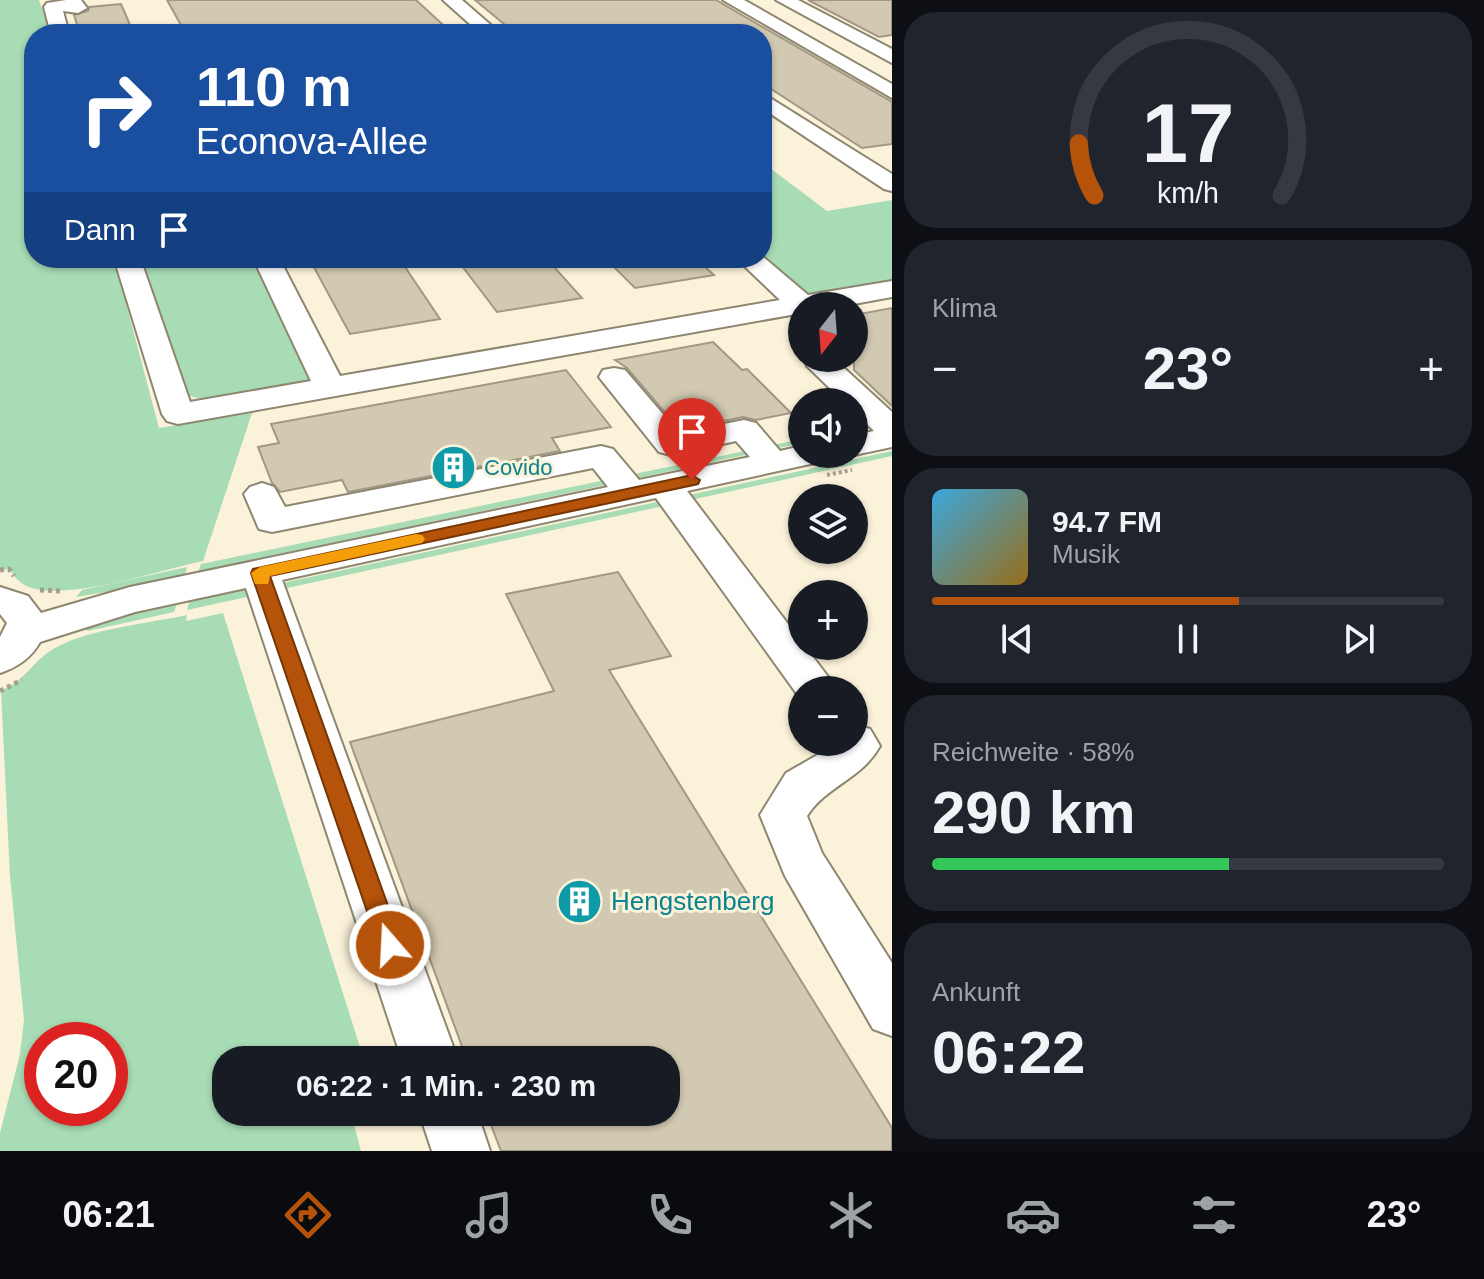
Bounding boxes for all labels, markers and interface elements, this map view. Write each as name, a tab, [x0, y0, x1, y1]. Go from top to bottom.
text: 110 m	[196, 55, 352, 118]
icon: right	[64, 56, 168, 160]
text: 17	[1142, 86, 1234, 179]
text: Econova-Allee	[196, 121, 428, 162]
text: km/h	[1157, 177, 1219, 209]
icon: arrive	[152, 208, 196, 252]
text: Dann	[64, 213, 136, 246]
north arrow	[788, 292, 868, 372]
map controls	[788, 292, 868, 756]
text: Klima	[932, 293, 997, 323]
text: 23°	[1143, 335, 1233, 402]
text: −	[932, 344, 958, 393]
text: +	[1418, 344, 1444, 393]
button: sound	[788, 388, 868, 468]
pin	[658, 398, 726, 480]
icon: arrive	[670, 410, 714, 454]
building icon: Covido	[429, 443, 477, 491]
place label: Covido	[484, 455, 552, 480]
button: layers	[788, 484, 868, 564]
text: 94.7 FM	[1052, 505, 1162, 538]
text: Musik	[1052, 539, 1120, 569]
button: +	[788, 580, 868, 660]
icon: previous	[995, 617, 1039, 661]
icon: pause	[1166, 617, 1210, 661]
icon: next	[1337, 617, 1381, 661]
button: −	[788, 676, 868, 756]
text: Reichweite · 58%	[932, 737, 1134, 767]
text: 290 km	[932, 779, 1136, 846]
building icon: Hengstenberg	[556, 877, 604, 925]
place label: Hengstenberg	[611, 886, 774, 916]
position arrow	[348, 903, 432, 987]
text: Ankunft	[932, 977, 1020, 1007]
text: 06:22	[932, 1019, 1085, 1086]
speed limit sign: 20	[24, 1022, 128, 1126]
text: 06:22 · 1 Min. · 230 m	[296, 1069, 596, 1102]
icon: directions	[280, 1187, 336, 1243]
icon: music	[461, 1187, 517, 1243]
icon: phone	[642, 1187, 698, 1243]
icon: climate	[823, 1187, 879, 1243]
icon: car	[1005, 1187, 1061, 1243]
icon: filters	[1186, 1187, 1242, 1243]
text: 06:21	[63, 1194, 155, 1235]
text: 23°	[1367, 1194, 1421, 1235]

